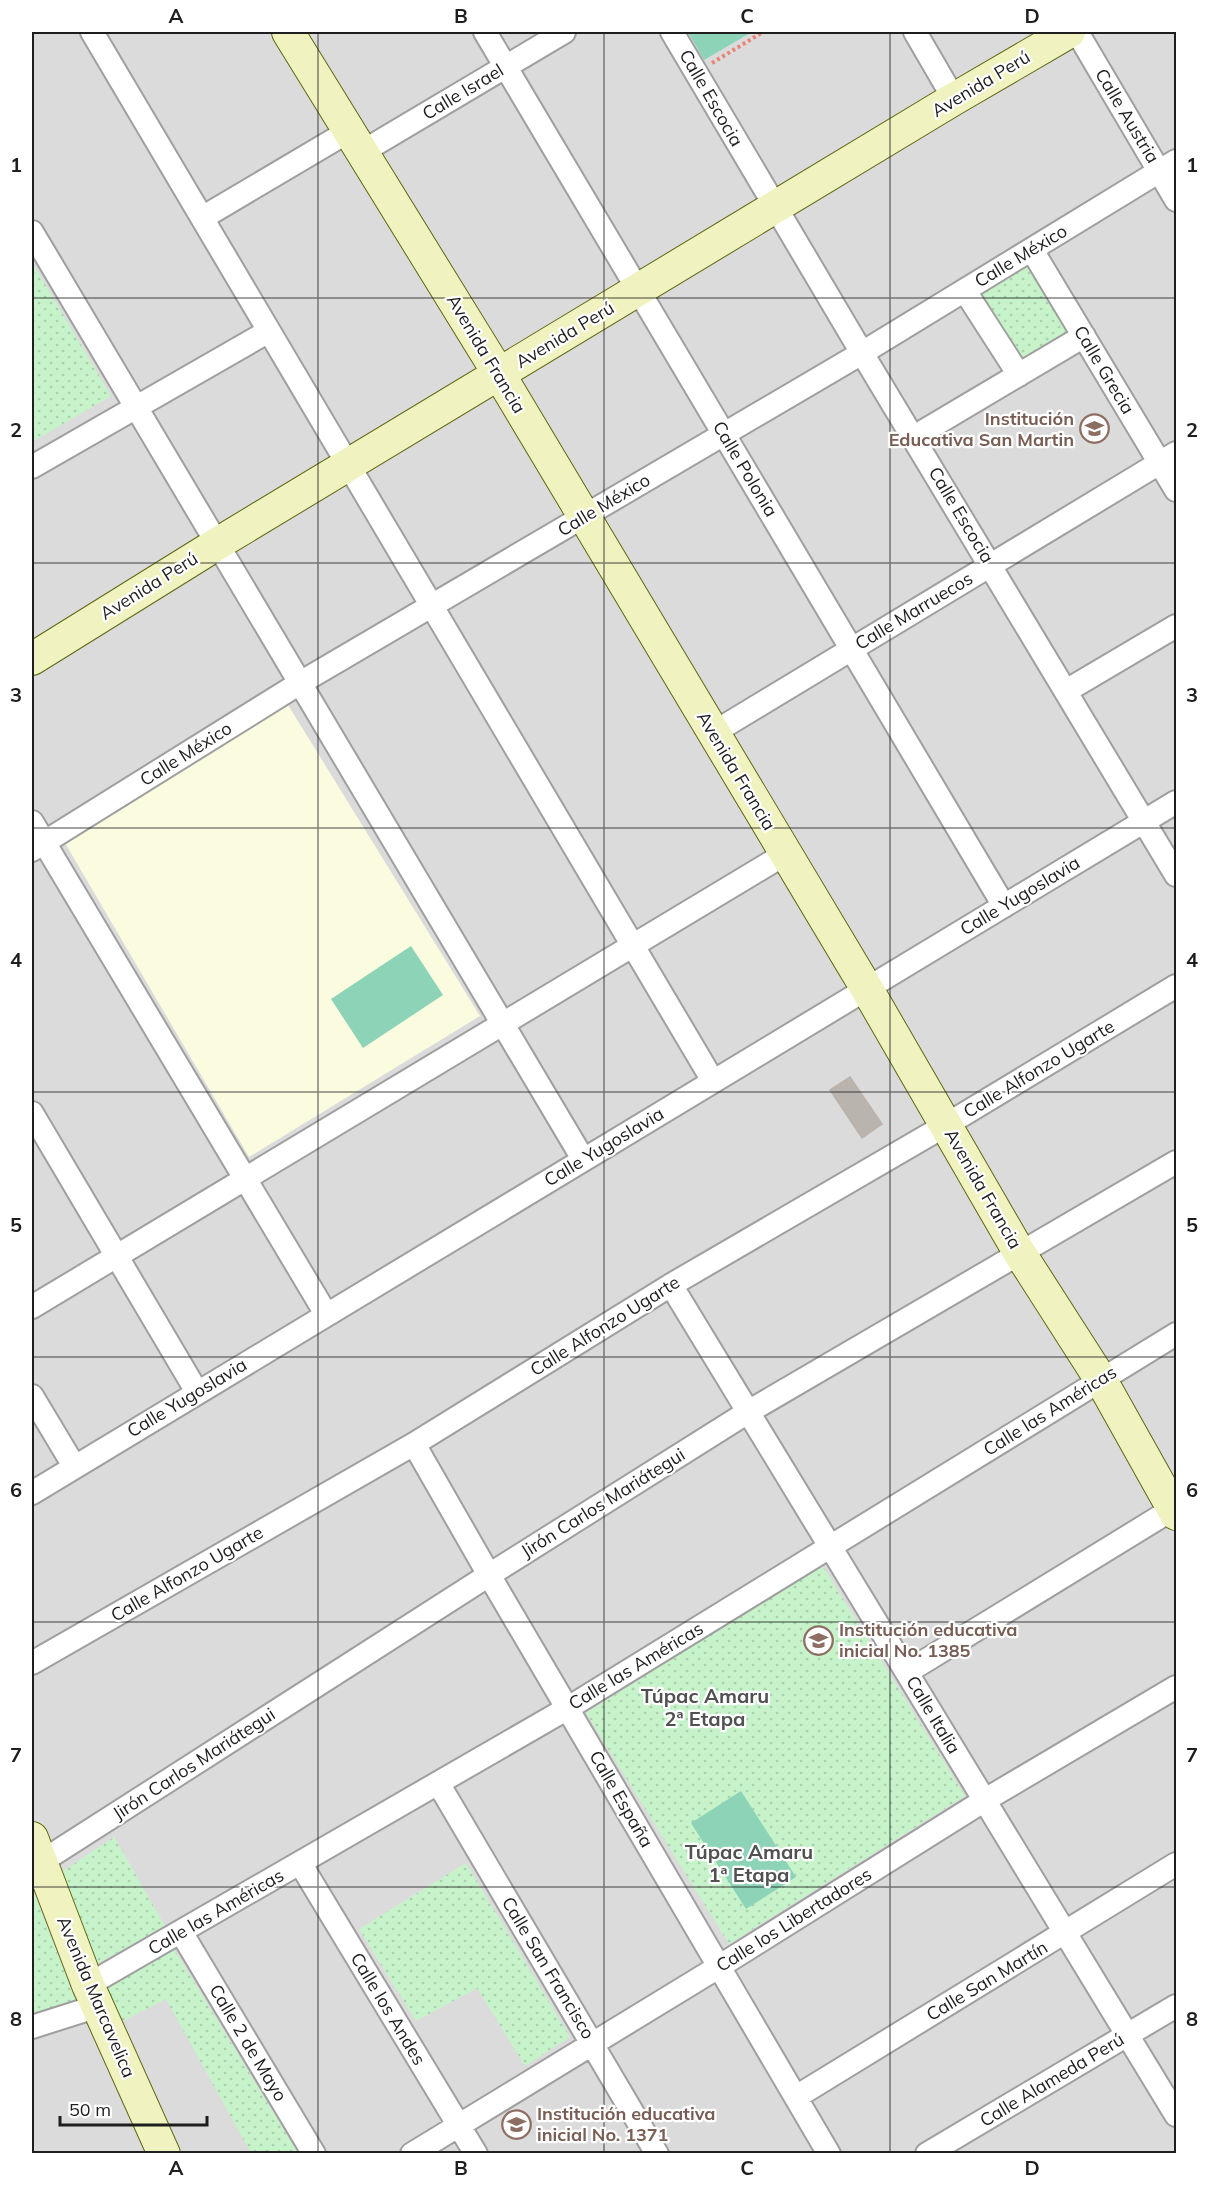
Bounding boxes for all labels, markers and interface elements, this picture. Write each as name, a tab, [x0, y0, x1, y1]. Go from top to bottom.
text: A	[169, 3, 184, 28]
text: B	[454, 3, 468, 28]
text: C	[740, 3, 754, 28]
text: D	[1024, 3, 1040, 28]
street label: Calle Escocia	[674, 45, 748, 150]
street label: Avenida Perú	[927, 45, 1034, 122]
street label: Calle Israel	[418, 58, 508, 125]
street label: Calle Austria	[1090, 64, 1165, 167]
text: 1	[10, 152, 22, 177]
text: 1	[1186, 152, 1198, 177]
street label: Calle México	[970, 219, 1071, 292]
street label: Avenida Francia	[442, 290, 531, 417]
street label: Avenida Perú	[511, 296, 618, 373]
street label: Calle Grecia	[1069, 321, 1140, 418]
place label: Institución Educativa San Martin	[889, 407, 1074, 451]
school or university icon: Institución Educativa San Martin	[1079, 413, 1111, 445]
text: 2	[10, 417, 22, 442]
street label: Calle Polonia	[708, 417, 783, 521]
text: 2	[1186, 417, 1198, 442]
street label: Calle Escocia	[924, 462, 999, 567]
street label: Calle México	[553, 468, 654, 541]
street label: Avenida Perú	[96, 546, 202, 625]
street label: Calle Marruecos	[851, 566, 977, 655]
text: 3	[10, 682, 22, 707]
text: 3	[1186, 682, 1198, 707]
street label: Avenida Francia	[692, 707, 781, 834]
street label: Calle México	[136, 716, 236, 791]
street label: Calle Yugoslavia	[956, 851, 1084, 940]
text: 4	[10, 947, 22, 972]
text: 4	[1186, 947, 1198, 972]
street label: Calle Alfonzo Ugarte	[959, 1014, 1118, 1123]
street label: Calle Yugoslavia	[540, 1102, 668, 1191]
street label: Avenida Francia	[940, 1125, 1027, 1253]
text: 5	[10, 1212, 22, 1237]
text: 5	[1186, 1212, 1198, 1237]
street label: Calle Alfonzo Ugarte	[526, 1270, 684, 1381]
street label: Calle Yugoslavia	[123, 1353, 251, 1442]
street label: Calle las Américas	[979, 1360, 1121, 1461]
street label: Jirón Carlos Mariátegui	[516, 1443, 689, 1562]
text: 6	[10, 1477, 22, 1502]
text: 6	[1186, 1477, 1198, 1502]
street label: Calle Alfonzo Ugarte	[107, 1521, 267, 1627]
street label: Calle las Américas	[564, 1616, 707, 1715]
place label: Institución educativa inicial No. 1385	[839, 1618, 1017, 1662]
school or university icon: Institución educativa inicial No. 1385	[802, 1624, 834, 1656]
street label: Calle Italia	[901, 1672, 966, 1758]
district label: Túpac Amaru 2ª Etapa	[641, 1683, 769, 1731]
street label: Jirón Carlos Mariátegui	[108, 1702, 279, 1825]
text: 7	[10, 1742, 22, 1767]
text: 7	[1186, 1742, 1198, 1767]
street label: Calle España	[584, 1746, 658, 1851]
district label: Túpac Amaru 1ª Etapa	[685, 1839, 813, 1887]
street label: Calle los Libertadores	[712, 1862, 876, 1977]
street label: Calle las Américas	[144, 1863, 288, 1960]
street label: Calle San Francisco	[497, 1892, 600, 2043]
street label: Avenida Marcavelica	[52, 1913, 141, 2081]
street label: Calle San Martín	[922, 1935, 1052, 2026]
street label: Calle los Andes	[346, 1948, 431, 2069]
street label: Calle 2 de Mayo	[204, 1980, 292, 2105]
text: 8	[10, 2006, 22, 2031]
text: 8	[1186, 2006, 1198, 2031]
street label: Calle Alameda Perú	[975, 2027, 1128, 2132]
scale bar	[60, 2089, 207, 2127]
text: 50 m	[69, 2098, 111, 2121]
place label: Institución educativa inicial No. 1371	[537, 2102, 715, 2146]
school or university icon: Institución educativa inicial No. 1371	[500, 2108, 532, 2140]
text: A	[169, 2155, 184, 2180]
text: B	[454, 2155, 468, 2180]
text: C	[740, 2155, 754, 2180]
text: D	[1024, 2155, 1040, 2180]

